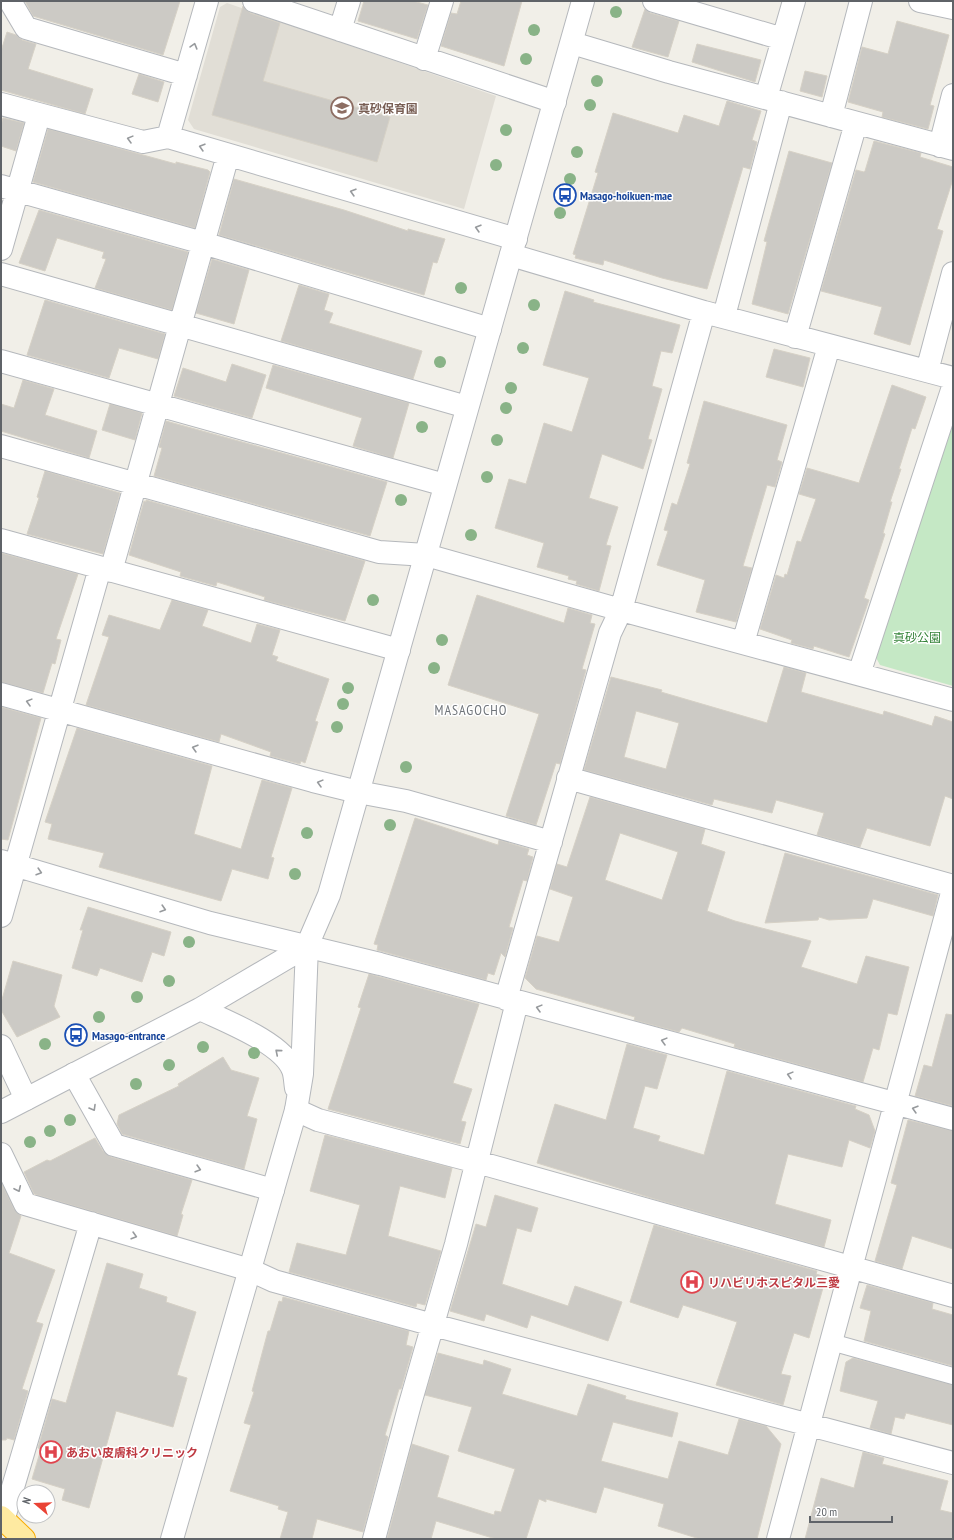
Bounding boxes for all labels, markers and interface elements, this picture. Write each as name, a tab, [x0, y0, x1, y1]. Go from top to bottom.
one-way arrow	[189, 43, 198, 50]
school or university icon: 真砂保育園	[329, 95, 355, 121]
place label: 真砂保育園	[358, 101, 418, 116]
one-way arrow	[126, 135, 133, 144]
one-way arrow	[198, 143, 205, 152]
bus stop icon: Masago-hoikuen-mae	[552, 182, 578, 208]
one-way arrow	[350, 188, 357, 197]
place label: Masago-hoikuen-mae	[580, 188, 672, 203]
one-way arrow	[475, 224, 482, 233]
park label: 真砂公園	[893, 630, 941, 645]
one-way arrow	[26, 698, 33, 707]
district label: MASAGOCHO	[434, 701, 508, 719]
one-way arrow	[192, 744, 199, 753]
one-way arrow	[317, 779, 323, 787]
one-way arrow	[35, 867, 42, 876]
one-way arrow	[159, 904, 166, 913]
one-way arrow	[536, 1004, 543, 1013]
bus stop icon: Masago-entrance	[63, 1022, 89, 1048]
place label: Masago-entrance	[92, 1028, 165, 1043]
one-way arrow	[661, 1038, 668, 1046]
one-way arrow	[276, 1050, 283, 1057]
one-way arrow	[787, 1071, 794, 1080]
one-way arrow	[89, 1104, 96, 1111]
one-way arrow	[912, 1105, 919, 1114]
one-way arrow	[195, 1164, 202, 1173]
one-way arrow	[13, 1185, 21, 1192]
one-way arrow	[130, 1231, 137, 1240]
hospital icon: リハビリホスピタル三愛	[679, 1269, 705, 1295]
place label: リハビリホスピタル三愛	[708, 1275, 840, 1290]
hospital icon: あおい皮膚科クリニック	[38, 1439, 64, 1465]
place label: あおい皮膚科クリニック	[66, 1445, 198, 1460]
north arrow	[16, 1484, 56, 1524]
text: N	[19, 1496, 34, 1506]
scale bar	[810, 1498, 892, 1524]
text: 20 m	[816, 1504, 837, 1519]

